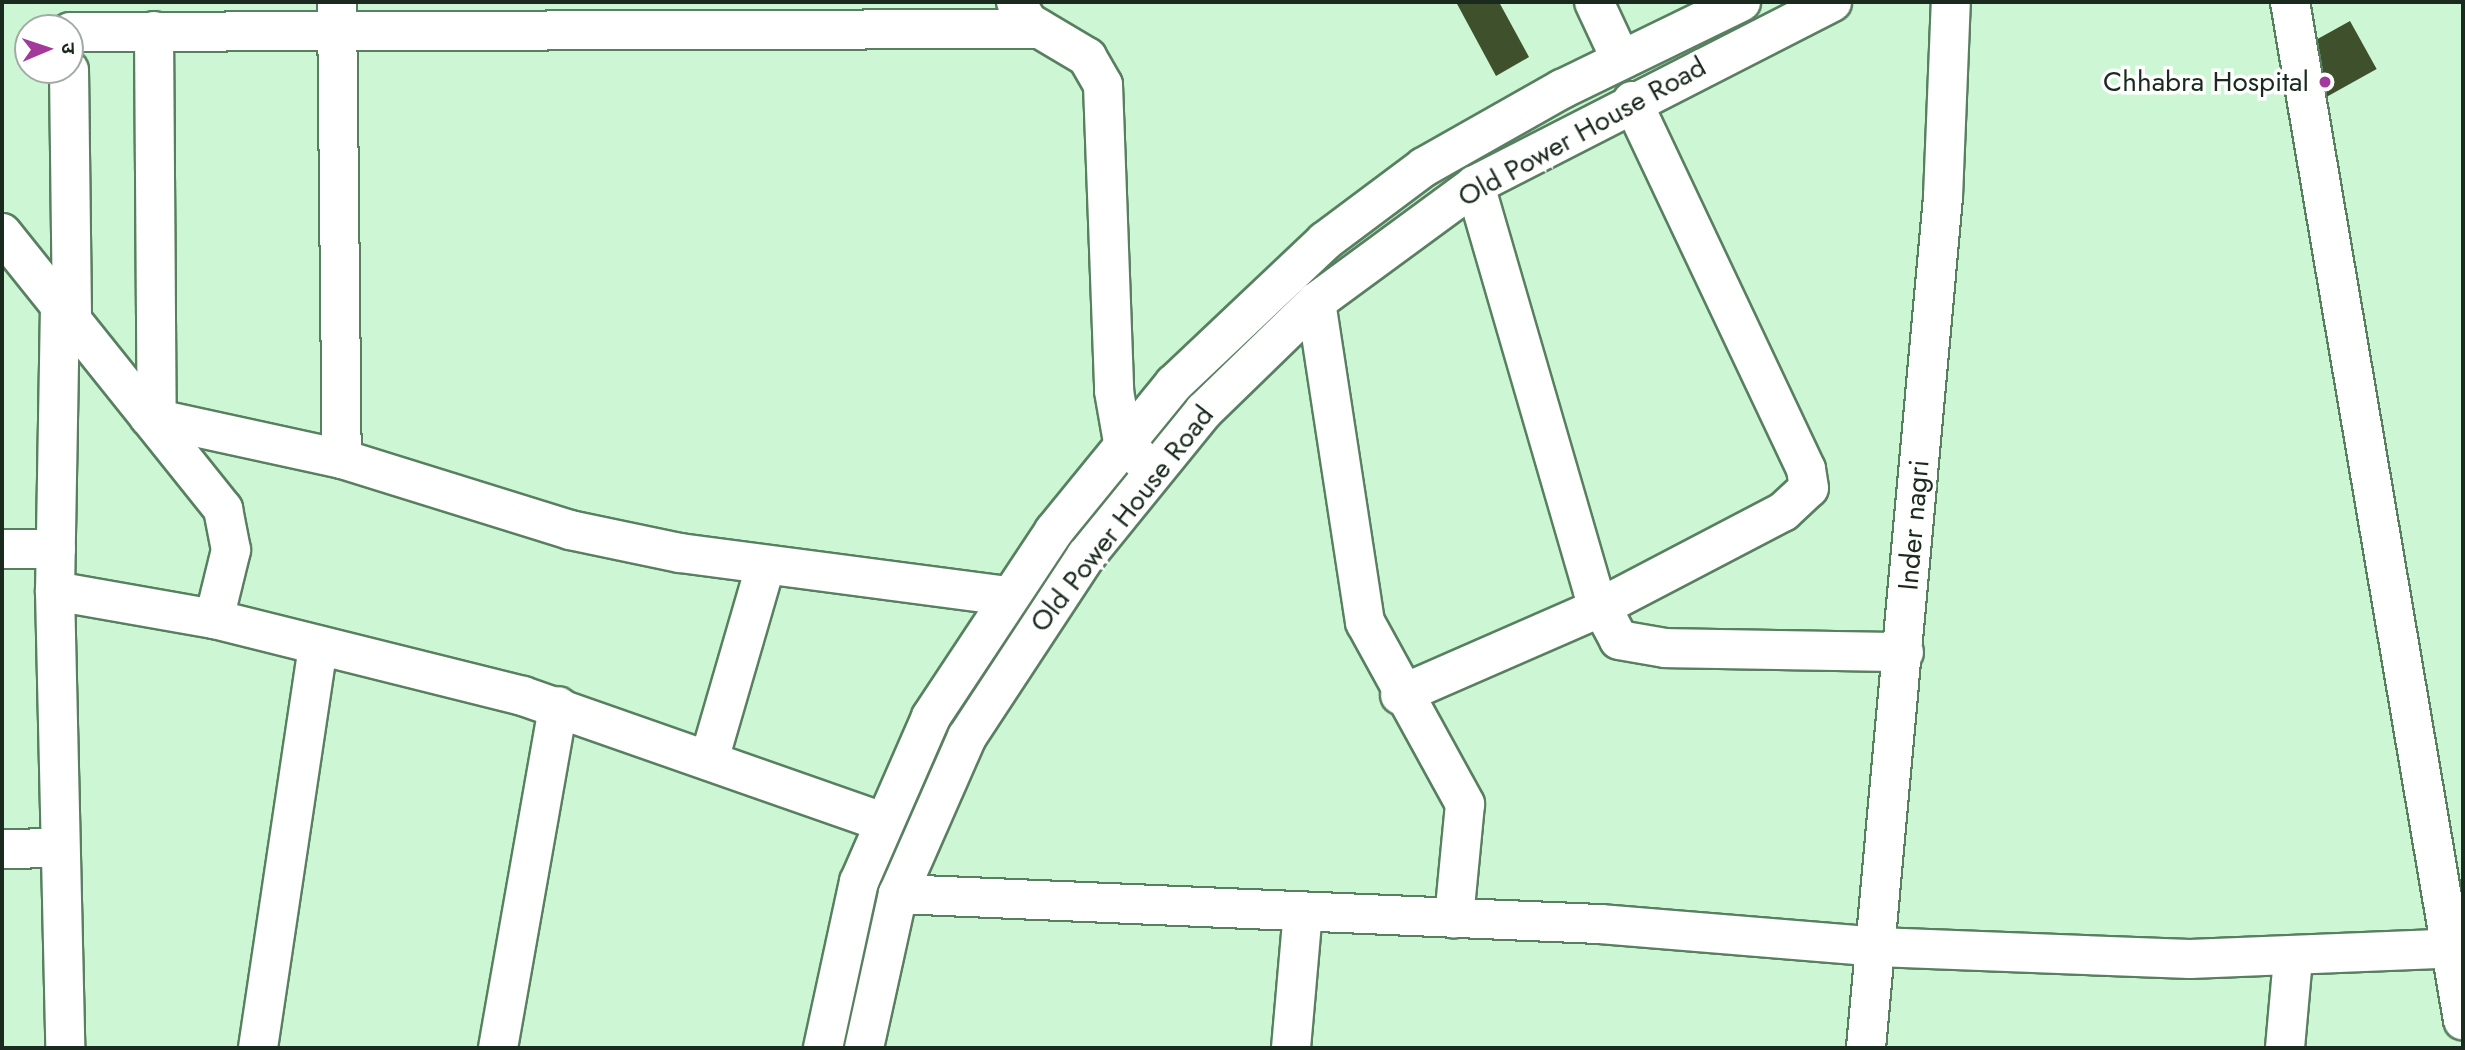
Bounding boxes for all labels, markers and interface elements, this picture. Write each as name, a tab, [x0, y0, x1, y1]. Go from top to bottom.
north arrow	[14, 14, 84, 84]
text: उ	[55, 42, 82, 54]
street label: Old Power House Road	[1452, 50, 1712, 214]
place label: Chhabra Hospital	[2103, 65, 2309, 99]
marker: Chhabra Hospital	[2315, 72, 2335, 92]
street label: Old Power House Road	[1023, 399, 1221, 639]
street label: Inder nagri	[1892, 458, 1936, 592]

